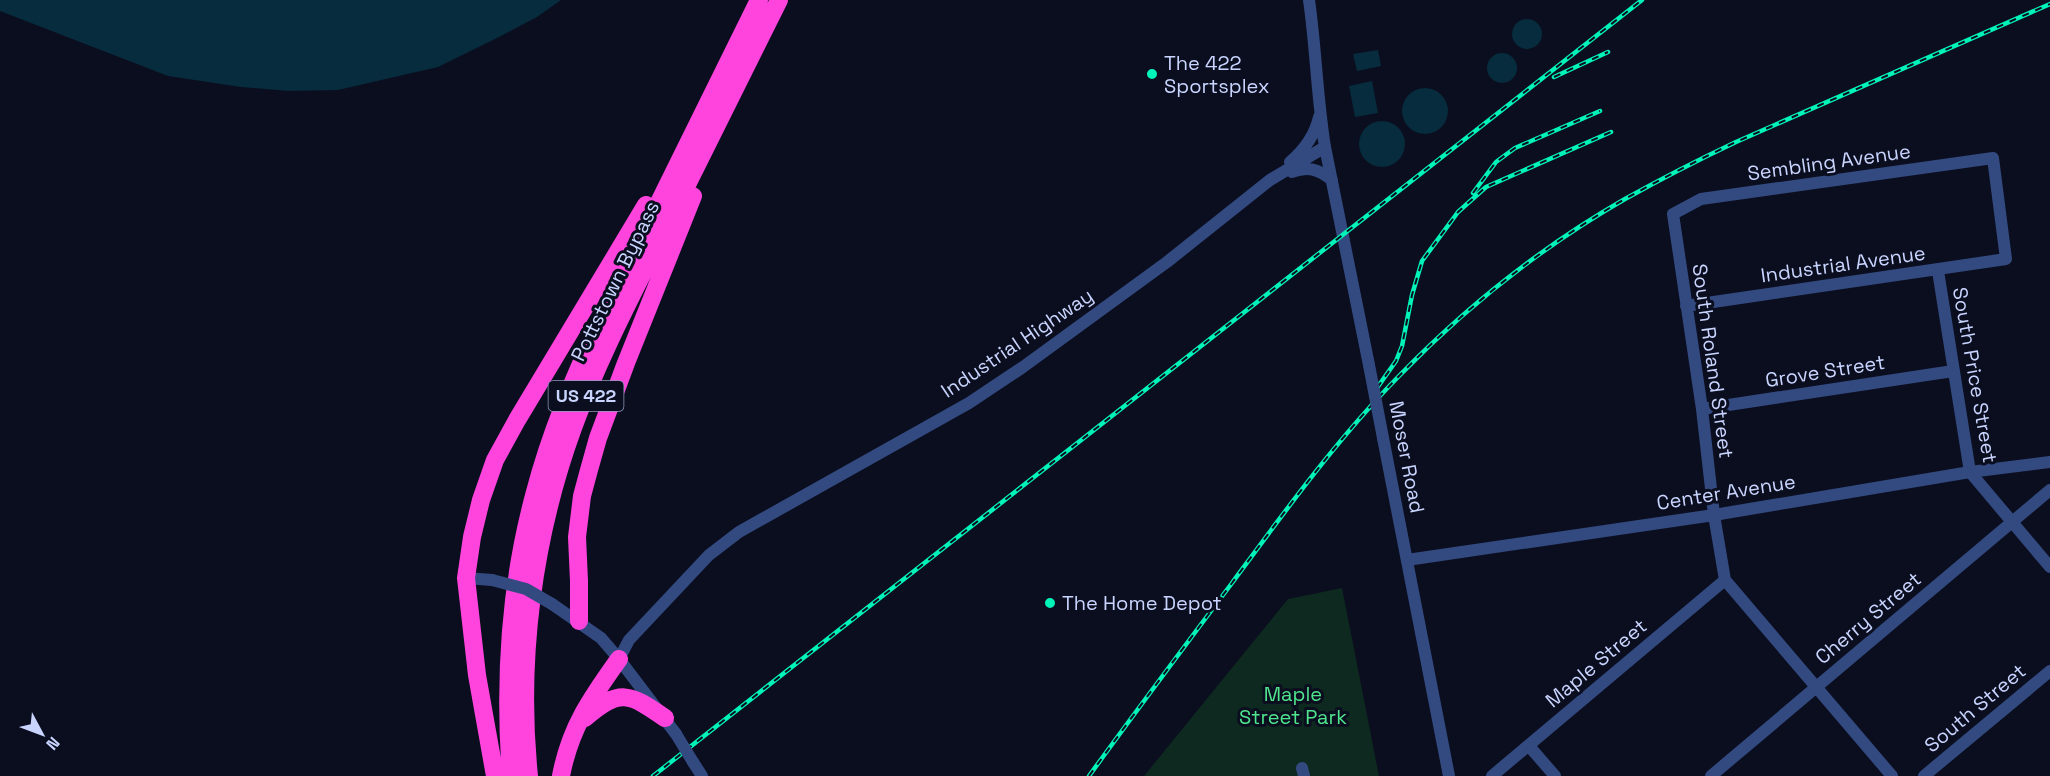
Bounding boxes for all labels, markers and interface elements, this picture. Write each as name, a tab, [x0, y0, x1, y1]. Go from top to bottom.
place label: The 422 Sportsplex	[1164, 50, 1270, 99]
marker: The 422 Sportsplex	[1145, 67, 1159, 81]
street label: Sembling Avenue	[1746, 138, 1912, 186]
street label: Pottstown Bypass	[565, 197, 665, 365]
street label: Industrial Avenue	[1759, 240, 1927, 288]
street label: South Roland Street	[1686, 262, 1740, 460]
street label: Industrial Highway	[936, 282, 1098, 404]
street label: South Price Street	[1947, 285, 2003, 465]
street label: Grove Street	[1763, 349, 1887, 393]
road number: US 422	[548, 381, 624, 411]
street label: Moser Road	[1383, 399, 1431, 515]
street label: Center Avenue	[1655, 468, 1797, 516]
street label: Cherry Street	[1810, 566, 1926, 670]
place label: The Home Depot	[1062, 590, 1222, 616]
marker: The Home Depot	[1043, 596, 1057, 610]
street label: Maple Street	[1540, 613, 1652, 713]
street label: South Street	[1919, 658, 2031, 758]
park label: Maple Street Park	[1239, 681, 1347, 730]
north arrow	[12, 704, 72, 764]
text: N	[41, 733, 64, 754]

